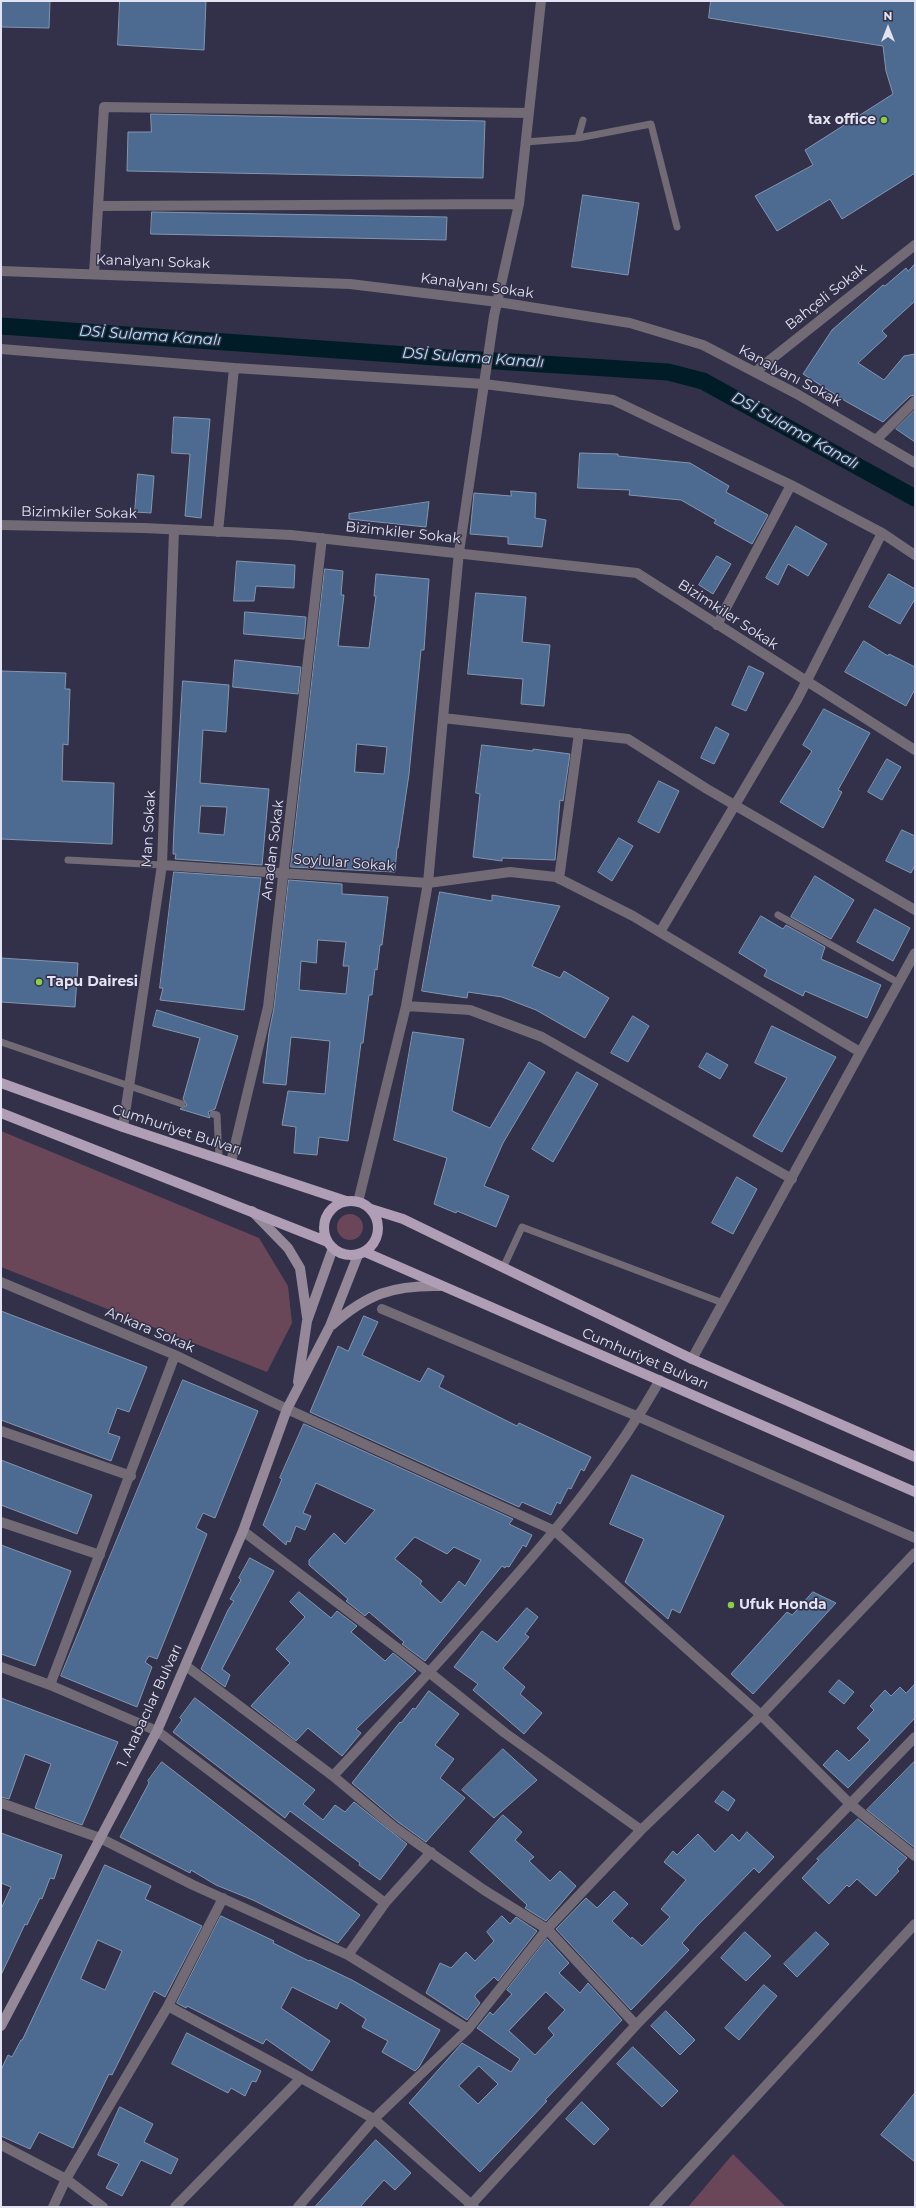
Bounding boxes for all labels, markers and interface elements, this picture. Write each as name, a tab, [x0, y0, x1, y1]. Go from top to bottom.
north arrow	[868, 8, 908, 48]
text: N	[884, 9, 892, 23]
place label: tax office	[808, 112, 876, 128]
marker: tax office	[879, 115, 889, 125]
street label: Kanalyanı Sokak	[96, 252, 210, 272]
street label: Bahçeli Sokak	[782, 260, 870, 334]
street label: Kanalyanı Sokak	[419, 270, 535, 302]
water label: DSİ Sulama Kanalı	[78, 322, 222, 350]
street label: Kanalyanı Sokak	[736, 342, 844, 410]
water label: DSİ Sulama Kanalı	[401, 344, 545, 372]
water label: DSİ Sulama Kanalı	[728, 389, 862, 473]
street label: Bizimkiler Sokak	[21, 504, 137, 522]
street label: Bizimkiler Sokak	[344, 519, 462, 547]
street label: Bizimkiler Sokak	[675, 576, 781, 654]
street label: Man Sokak	[139, 790, 159, 868]
street label: Anadan Sokak	[259, 799, 287, 901]
street label: Soylular Sokak	[293, 851, 395, 875]
place label: Tapu Dairesi	[47, 974, 138, 990]
marker: Tapu Dairesi	[34, 977, 44, 987]
street label: Cumhuriyet Bulvarı	[110, 1101, 244, 1159]
street label: Ankara Sokak	[103, 1304, 197, 1356]
street label: Cumhuriyet Bulvarı	[579, 1325, 711, 1393]
place label: Ufuk Honda	[739, 1597, 827, 1613]
marker: Ufuk Honda	[726, 1600, 736, 1610]
street label: 1. Arabacılar Bulvarı	[114, 1642, 186, 1770]

